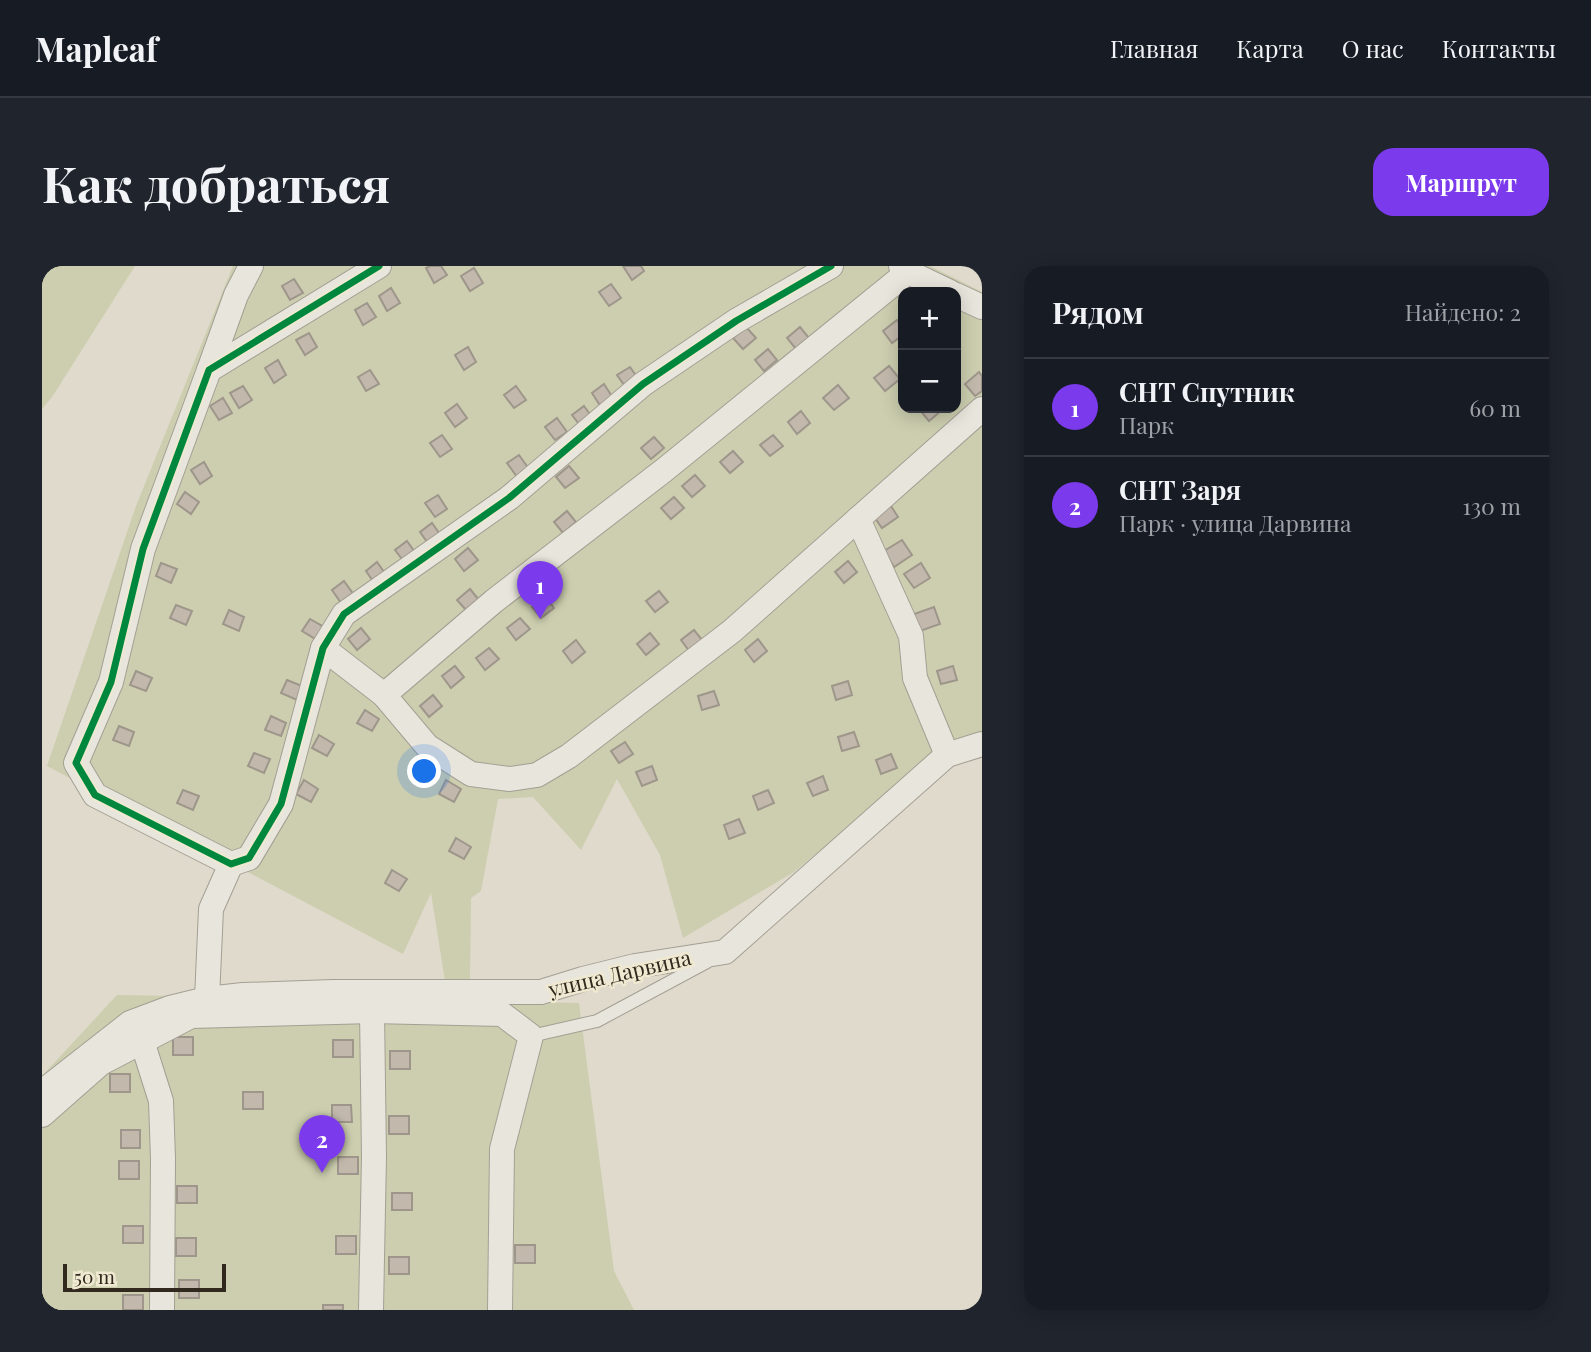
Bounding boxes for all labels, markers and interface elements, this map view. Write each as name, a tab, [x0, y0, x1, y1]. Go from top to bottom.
text: Mapleaf	[35, 26, 158, 70]
text: Главная	[1110, 32, 1198, 64]
text: Карта	[1236, 32, 1304, 64]
text: О нас	[1342, 32, 1404, 64]
text: Контакты	[1442, 32, 1556, 64]
button: Маршрут	[1373, 148, 1549, 216]
text: Как добраться	[42, 150, 390, 215]
map controls	[898, 287, 961, 413]
button: +	[898, 287, 961, 350]
text: Рядом	[1052, 292, 1144, 332]
text: Найдено: 2	[1405, 296, 1521, 327]
button: −	[898, 350, 961, 413]
text: СНТ Спутник	[1119, 374, 1295, 409]
text: 1	[1071, 392, 1079, 423]
text: 60 m	[1469, 392, 1521, 423]
text: Парк	[1119, 409, 1174, 440]
text: СНТ Заря	[1119, 472, 1241, 507]
text: 2	[1069, 490, 1081, 521]
text: 130 m	[1463, 490, 1521, 521]
text: Парк · улица Дарвина	[1119, 507, 1351, 538]
pin: 1	[517, 561, 563, 619]
your location	[407, 754, 441, 788]
street label: улица Дарвина	[544, 942, 694, 1002]
pin: 2	[299, 1115, 345, 1173]
scale bar	[63, 1261, 226, 1293]
text: 50 m	[74, 1263, 115, 1289]

